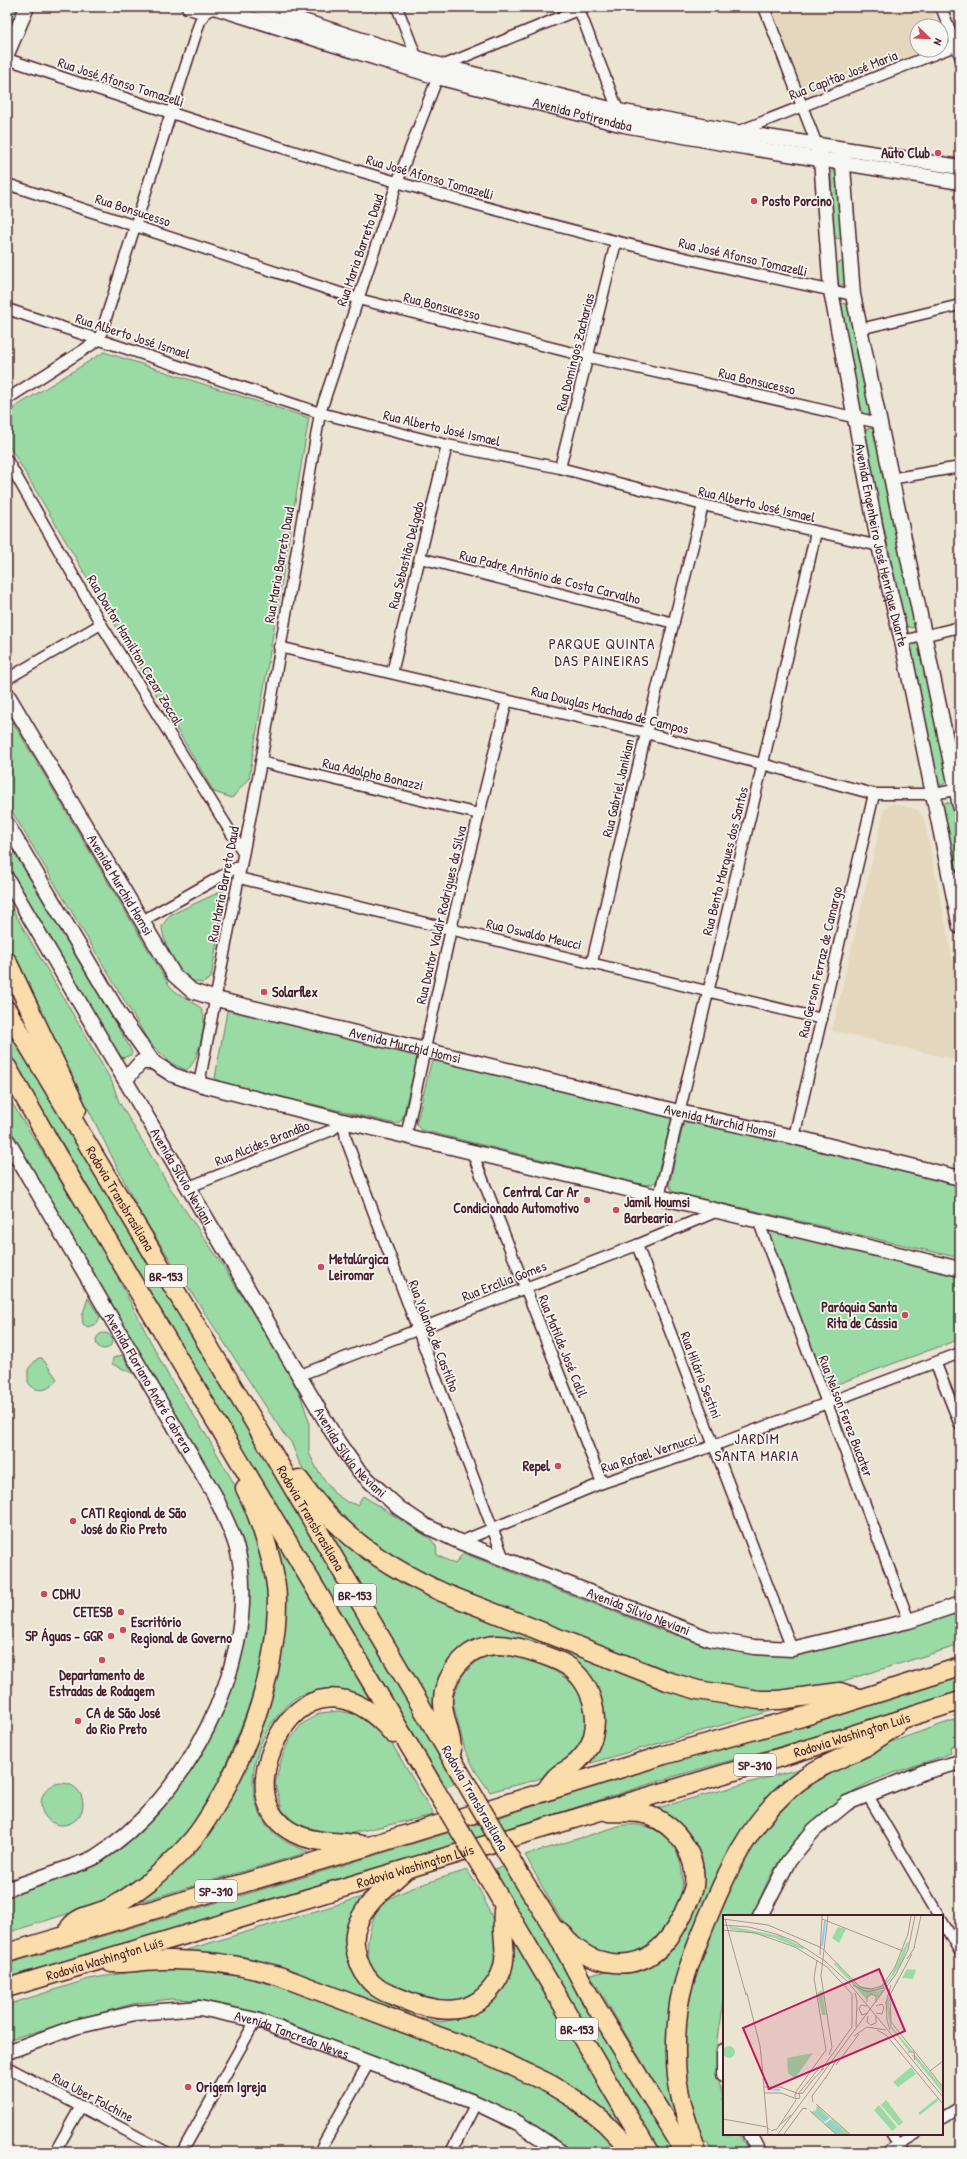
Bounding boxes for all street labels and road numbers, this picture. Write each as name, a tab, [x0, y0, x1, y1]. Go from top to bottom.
street label: Rua Capitão José Maria	[786, 45, 901, 105]
street label: Rua José Afonso Tomazelli	[56, 52, 187, 111]
street label: Avenida Potirendaba	[531, 92, 634, 135]
street label: Rua José Afonso Tomazelli	[364, 149, 496, 204]
street label: Rua Bonsucesso	[93, 188, 174, 231]
street label: Rua Maria Barreto Daud	[331, 191, 388, 308]
street label: Rua José Afonso Tomazelli	[677, 232, 809, 281]
street label: Rua Bonsucesso	[402, 287, 483, 324]
street label: Rua Domingos Zacharias	[551, 291, 599, 413]
street label: Rua Alberto José Ismael	[73, 308, 193, 363]
street label: Rua Bonsucesso	[717, 362, 798, 399]
street label: Rua Alberto José Ismael	[382, 405, 503, 450]
street label: Avenida Engenheiro José Henrique Duarte	[851, 442, 913, 649]
street label: Rua Alberto José Ismael	[697, 481, 818, 526]
street label: Rua Sebastião Delgado	[383, 499, 429, 611]
street label: Rua Maria Barreto Daud	[259, 505, 298, 624]
street label: Rua Padre Antônio de Costa Carvalho	[458, 545, 643, 608]
street label: Rua Doutor Hamilton Cezar Zoccal	[83, 571, 188, 729]
street label: Rua Douglas Machado de Campos	[529, 681, 691, 739]
street label: Rua Gabriel Janikian	[597, 737, 638, 839]
street label: Rua Adolpho Bonazzi	[321, 753, 425, 795]
street label: Rua Bento Marques dos Santos	[697, 785, 753, 937]
street label: Rua Doutor Valdir Rodrigues da Silva	[411, 823, 471, 1006]
street label: Rua Maria Barreto Daud	[202, 824, 243, 943]
street label: Avenida Murchid Homsi	[83, 831, 158, 939]
street label: Rua Gerson Ferraz de Camargo	[793, 884, 847, 1040]
street label: Rua Oswaldo Meucci	[485, 913, 584, 954]
street label: Avenida Murchid Homsi	[347, 1022, 463, 1067]
street label: Avenida Murchid Homsi	[662, 1099, 778, 1142]
street label: Rua Alcides Brandão	[212, 1115, 312, 1170]
street label: Avenida Sílvio Neviani	[146, 1124, 218, 1228]
street label: Rodovia Transbrasiliana	[82, 1142, 160, 1255]
street label: Rua Ercília Gomes	[459, 1256, 549, 1305]
road number: BR-153	[145, 1265, 187, 1287]
street label: Rua Yolando de Castilho	[404, 1277, 465, 1395]
street label: Rua Matilde José Calil	[534, 1292, 593, 1400]
street label: Avenida Floriano André Cabrera	[101, 1309, 198, 1456]
street label: Rua Hilário Sestini	[676, 1329, 727, 1421]
street label: Rua Nelson Ferez Bucater	[815, 1352, 879, 1480]
street label: Avenida Sílvio Neviani	[311, 1403, 391, 1501]
street label: Rua Rafael Vernucci	[598, 1428, 699, 1477]
street label: Rodovia Transbrasiliana	[273, 1462, 350, 1575]
street label: Avenida Sílvio Neviani	[584, 1582, 693, 1639]
road number: BR-153	[334, 1584, 376, 1606]
street label: Rodovia Washington Luís	[791, 1707, 912, 1762]
street label: Rodovia Transbrasiliana	[437, 1741, 514, 1854]
road number: SP-310	[734, 1754, 776, 1776]
street label: Rodovia Washington Luís	[354, 1839, 476, 1892]
road number: SP-310	[195, 1880, 237, 1902]
street label: Rodovia Washington Luís	[44, 1932, 165, 1985]
street label: Avenida Tancredo Neves	[233, 2006, 352, 2063]
road number: BR-153	[556, 2018, 598, 2040]
street label: Rua Uber Folchine	[49, 2067, 137, 2126]

